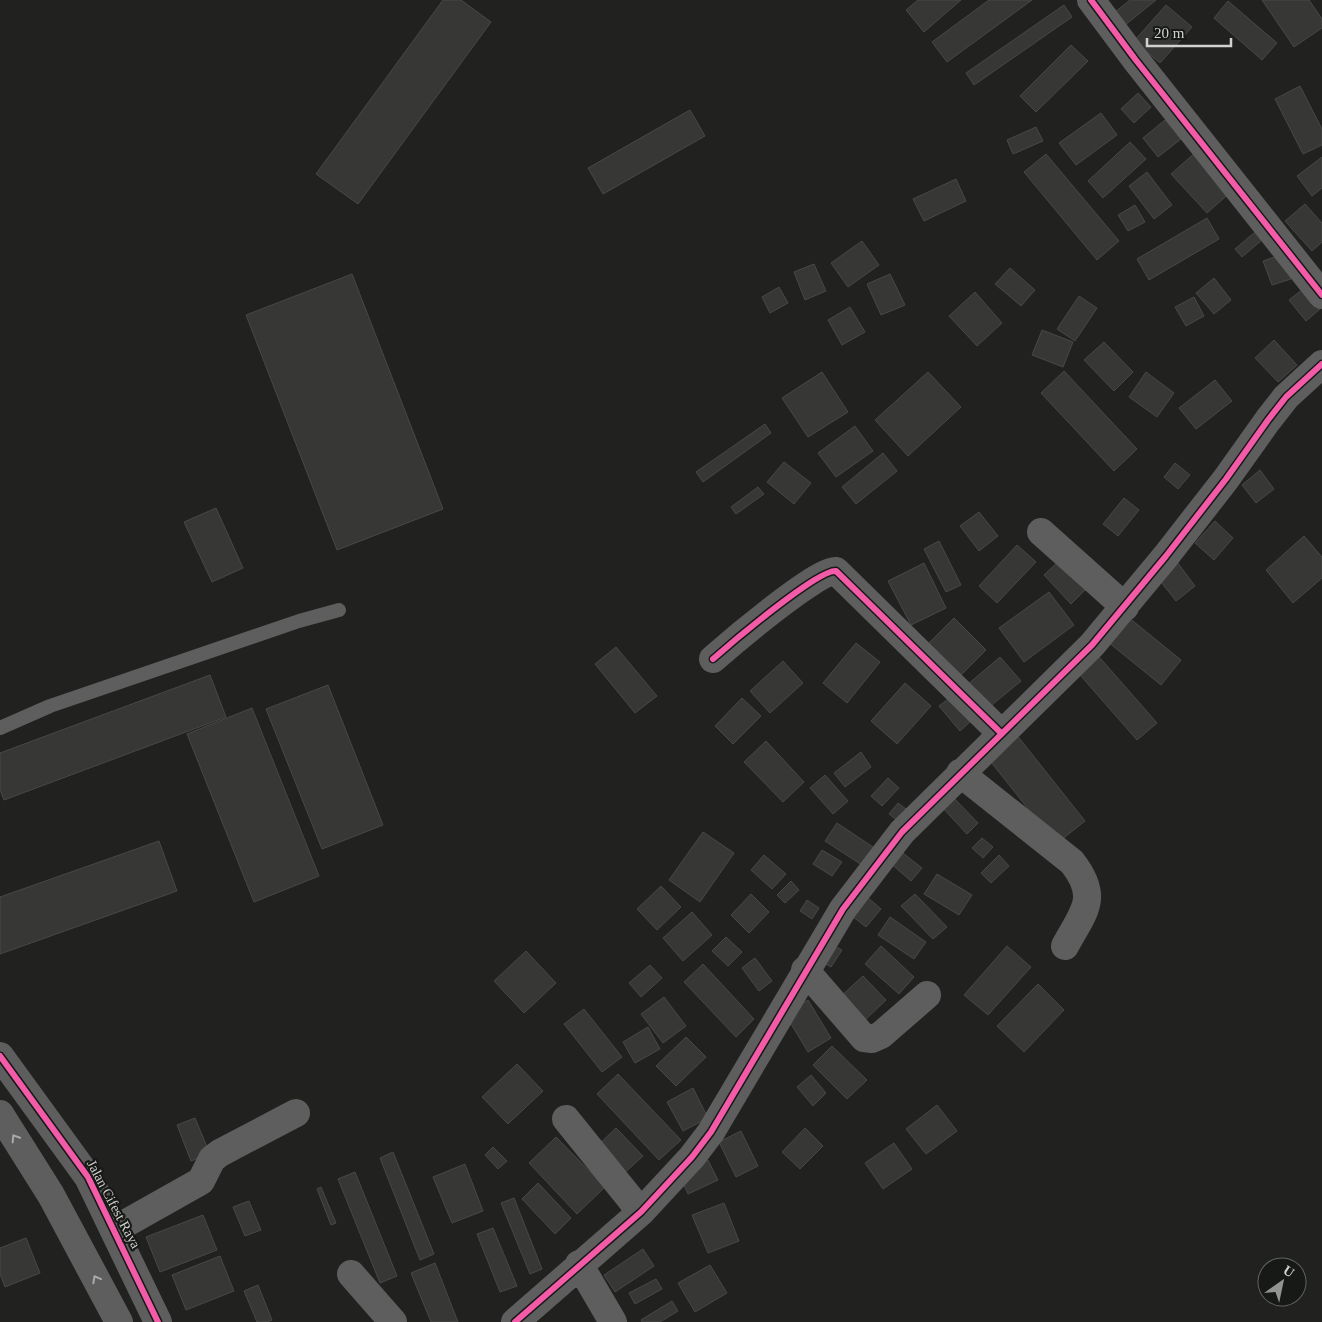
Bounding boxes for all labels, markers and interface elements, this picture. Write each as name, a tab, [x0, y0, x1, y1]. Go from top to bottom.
scale bar	[1147, 15, 1231, 47]
text: 20 m	[1154, 25, 1185, 41]
one-way arrow	[12, 1135, 21, 1144]
street label: Jalan Cifest Raya	[84, 1157, 144, 1252]
north arrow	[1257, 1257, 1307, 1307]
text: U	[1280, 1262, 1297, 1281]
one-way arrow	[92, 1275, 102, 1284]

